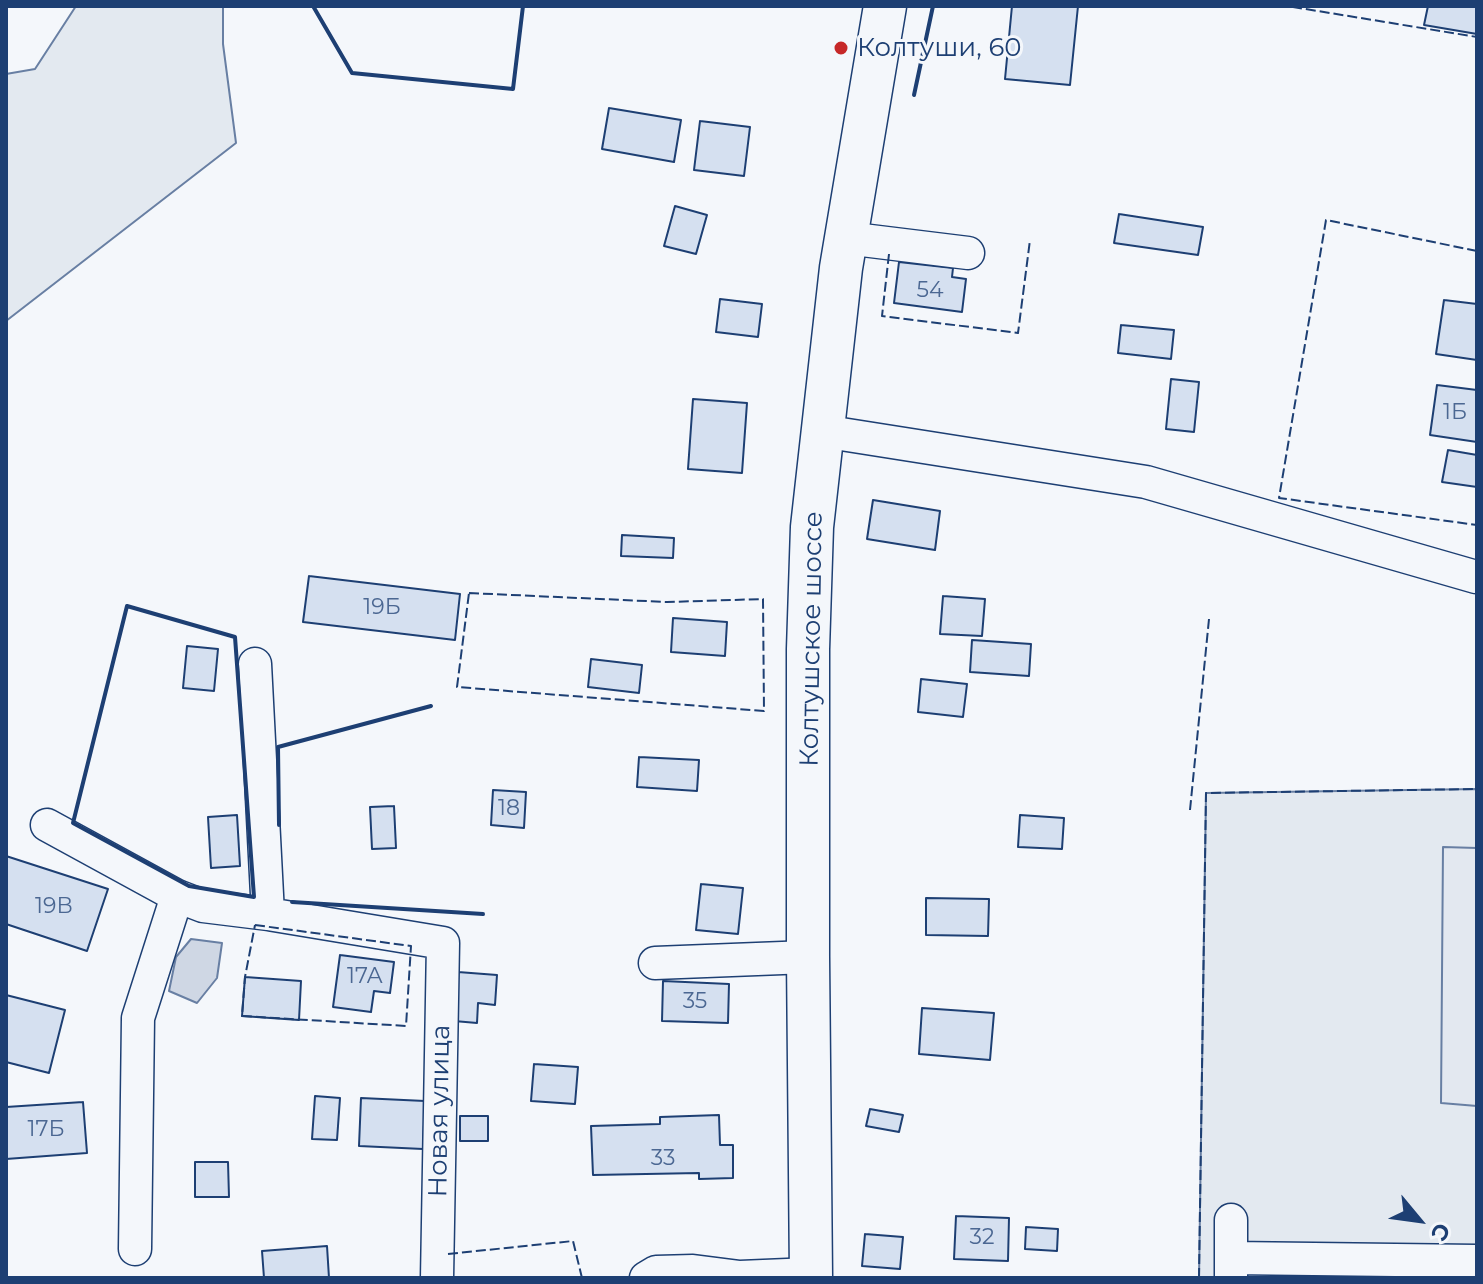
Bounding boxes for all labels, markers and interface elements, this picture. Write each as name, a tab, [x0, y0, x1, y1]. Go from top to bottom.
place label: Колтуши, 60	[857, 32, 1022, 64]
marker: Колтуши, 60	[832, 39, 850, 57]
house number: 54	[917, 278, 943, 304]
house number: 1Б	[1443, 400, 1467, 426]
street label: Колтушское шоссе	[794, 511, 830, 767]
house number: 19Б	[363, 595, 401, 621]
house number: 18	[498, 796, 520, 822]
house number: 19В	[35, 894, 73, 920]
house number: 17А	[347, 964, 383, 990]
house number: 35	[683, 989, 707, 1015]
street label: Новая улица	[423, 1024, 457, 1198]
house number: 17Б	[28, 1117, 64, 1143]
house number: 33	[651, 1146, 675, 1172]
north arrow	[1379, 1180, 1459, 1260]
text: С	[1425, 1218, 1456, 1245]
house number: 32	[970, 1225, 994, 1251]

